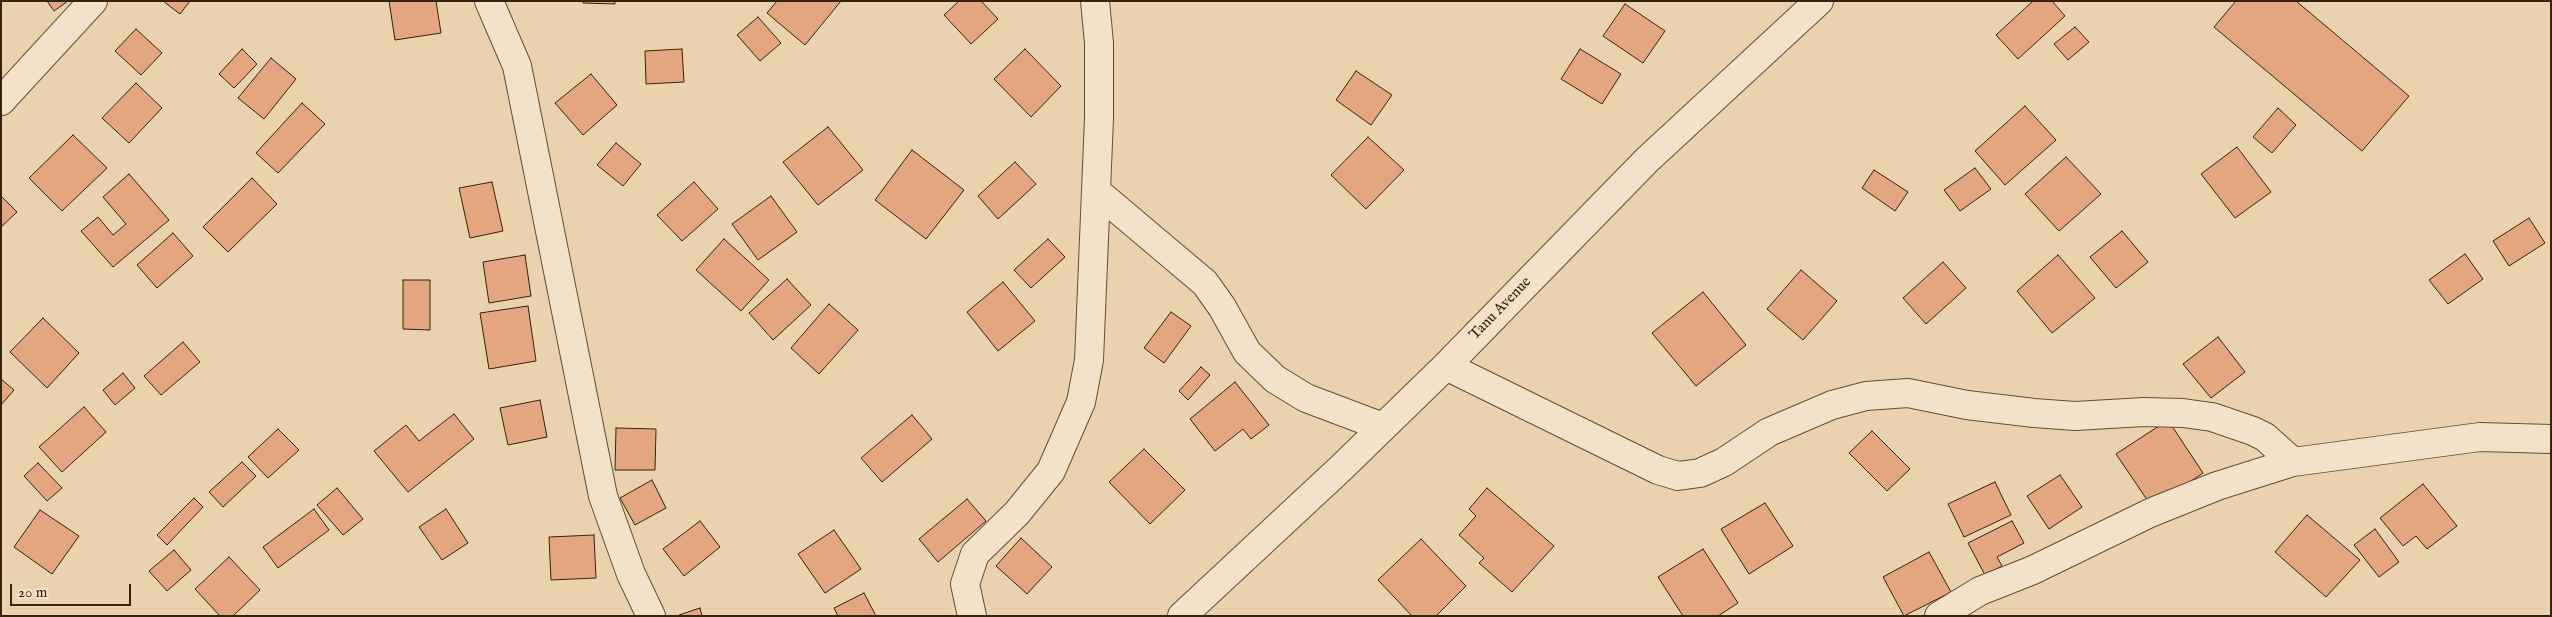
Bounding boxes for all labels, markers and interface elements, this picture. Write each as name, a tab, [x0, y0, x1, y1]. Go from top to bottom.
street label: Tanu Avenue	[1466, 274, 1536, 344]
scale bar	[12, 574, 134, 606]
text: 20 m	[18, 583, 47, 602]

